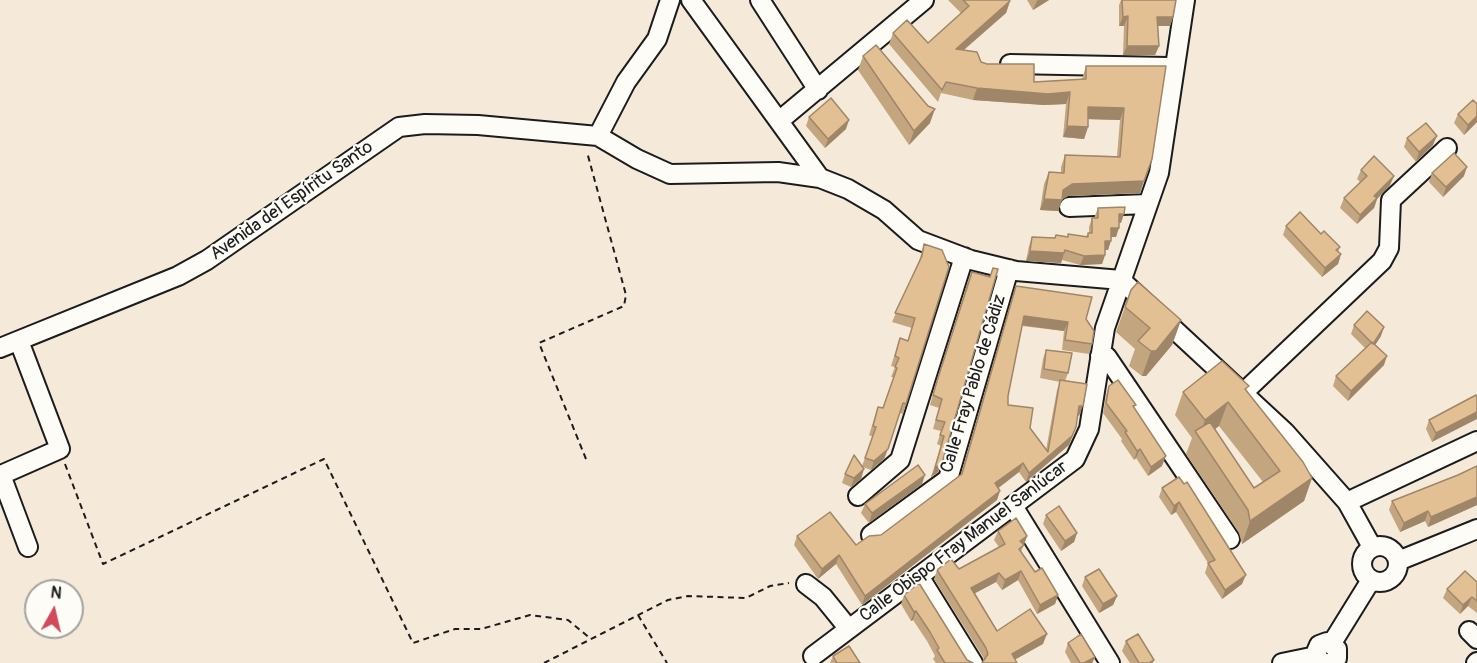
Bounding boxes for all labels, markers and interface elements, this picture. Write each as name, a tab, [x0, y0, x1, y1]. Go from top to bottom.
street label: Avenida del Espíritu Santo	[206, 137, 378, 265]
street label: Calle Fray Pablo de Cádiz	[937, 292, 1011, 476]
street label: Calle Obispo Fray Manuel Sanlúcar	[856, 457, 1072, 627]
north arrow	[24, 579, 84, 639]
text: N	[49, 582, 63, 604]

